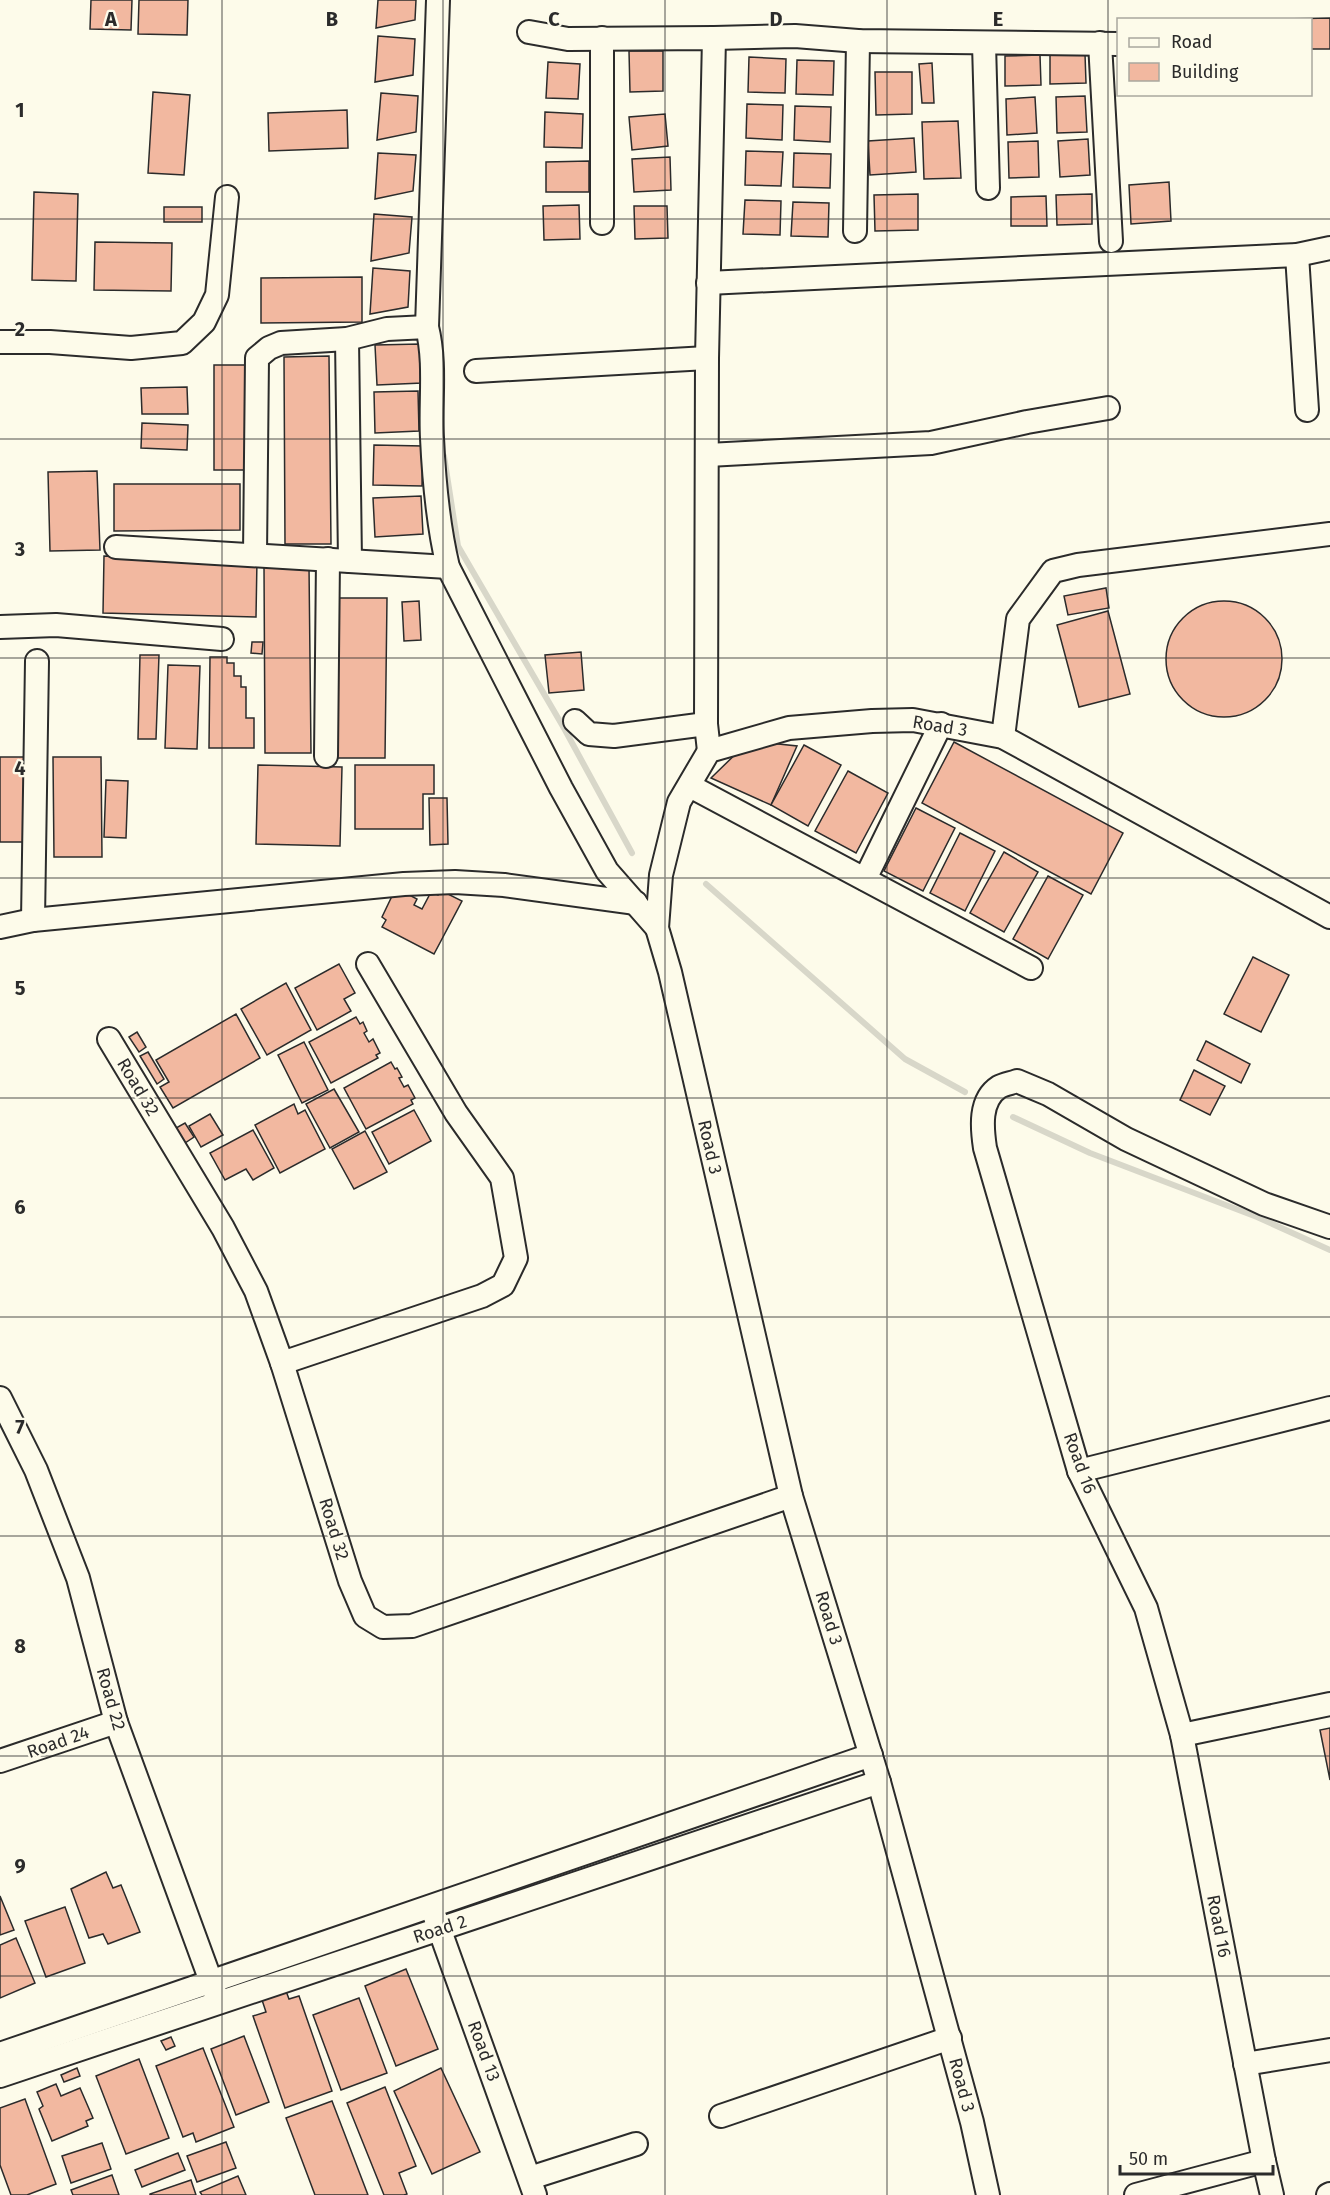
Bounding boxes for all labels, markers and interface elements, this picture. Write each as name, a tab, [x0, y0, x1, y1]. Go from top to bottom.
text: A	[104, 7, 118, 31]
text: B	[326, 7, 338, 31]
text: C	[548, 7, 560, 31]
text: D	[769, 7, 783, 31]
text: E	[993, 7, 1003, 31]
legend	[1117, 18, 1312, 96]
text: Road	[1171, 31, 1213, 53]
text: Building	[1171, 61, 1239, 83]
text: 1	[15, 98, 25, 122]
text: 2	[15, 317, 25, 341]
text: 3	[14, 537, 25, 561]
street label: Road 3	[911, 711, 969, 741]
text: 4	[14, 756, 26, 780]
text: 5	[15, 976, 26, 1000]
street label: Road 32	[112, 1054, 164, 1120]
street label: Road 3	[693, 1118, 727, 1176]
text: 6	[14, 1195, 26, 1219]
text: 7	[15, 1415, 25, 1439]
street label: Road 16	[1059, 1429, 1101, 1497]
street label: Road 32	[314, 1495, 354, 1563]
street label: Road 3	[810, 1588, 848, 1648]
text: 8	[14, 1634, 26, 1658]
street label: Road 22	[92, 1665, 130, 1733]
street label: Road 24	[24, 1721, 92, 1763]
text: 9	[14, 1854, 26, 1878]
street label: Road 16	[1202, 1893, 1236, 1959]
street label: Road 2	[410, 1910, 470, 1948]
street label: Road 13	[463, 2018, 505, 2084]
street label: Road 3	[944, 2055, 980, 2115]
scale bar	[1120, 2138, 1273, 2176]
text: 50 m	[1129, 2148, 1168, 2170]

